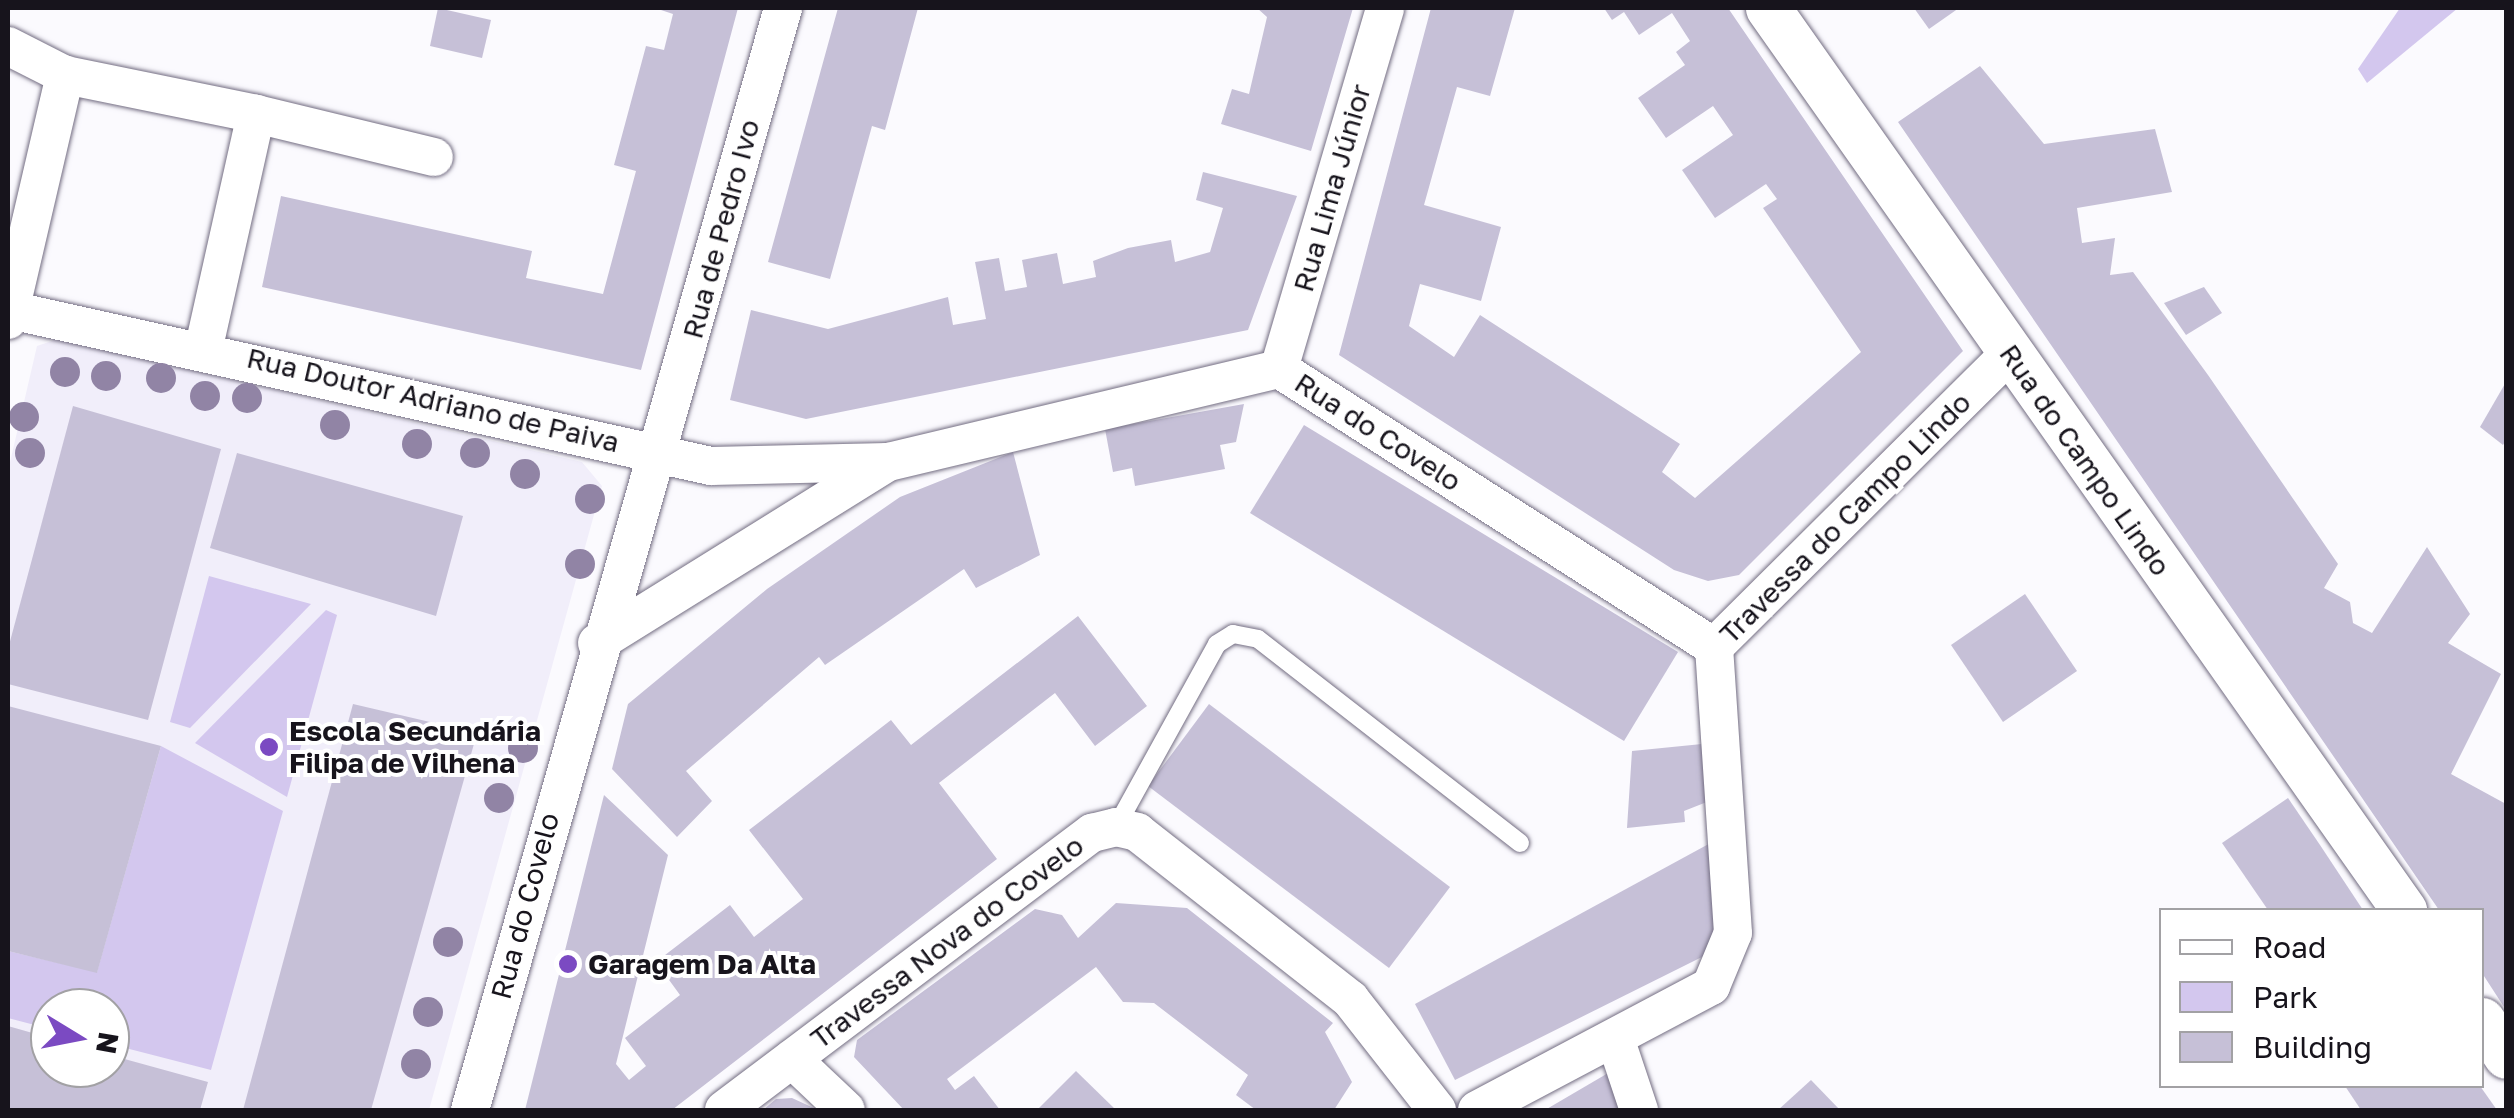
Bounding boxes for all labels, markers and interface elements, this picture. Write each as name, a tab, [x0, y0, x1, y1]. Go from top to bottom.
street label: Rua Lima Júnior	[1286, 80, 1378, 296]
street label: Rua de Pedro Ivo	[676, 116, 766, 342]
street label: Rua do Campo Lindo	[1992, 338, 2178, 582]
street label: Rua Doutor Adriano de Paiva	[244, 341, 622, 459]
street label: Rua do Covelo	[1289, 366, 1467, 498]
street label: Travessa do Campo Lindo	[1713, 386, 1977, 650]
place label: Escola Secundária Filipa de Vilhena	[289, 714, 541, 780]
marker: Escola Secundária Filipa de Vilhena	[258, 736, 280, 758]
street label: Rua do Covelo	[484, 809, 566, 1003]
street label: Travessa Nova do Covelo	[804, 828, 1090, 1056]
legend	[2159, 908, 2484, 1088]
text: Road	[2253, 929, 2327, 965]
place label: Garagem Da Alta	[588, 947, 816, 981]
marker: Garagem Da Alta	[557, 953, 579, 975]
text: Park	[2253, 979, 2318, 1015]
north arrow	[30, 988, 130, 1088]
text: Building	[2253, 1029, 2372, 1065]
text: N	[90, 1030, 126, 1056]

